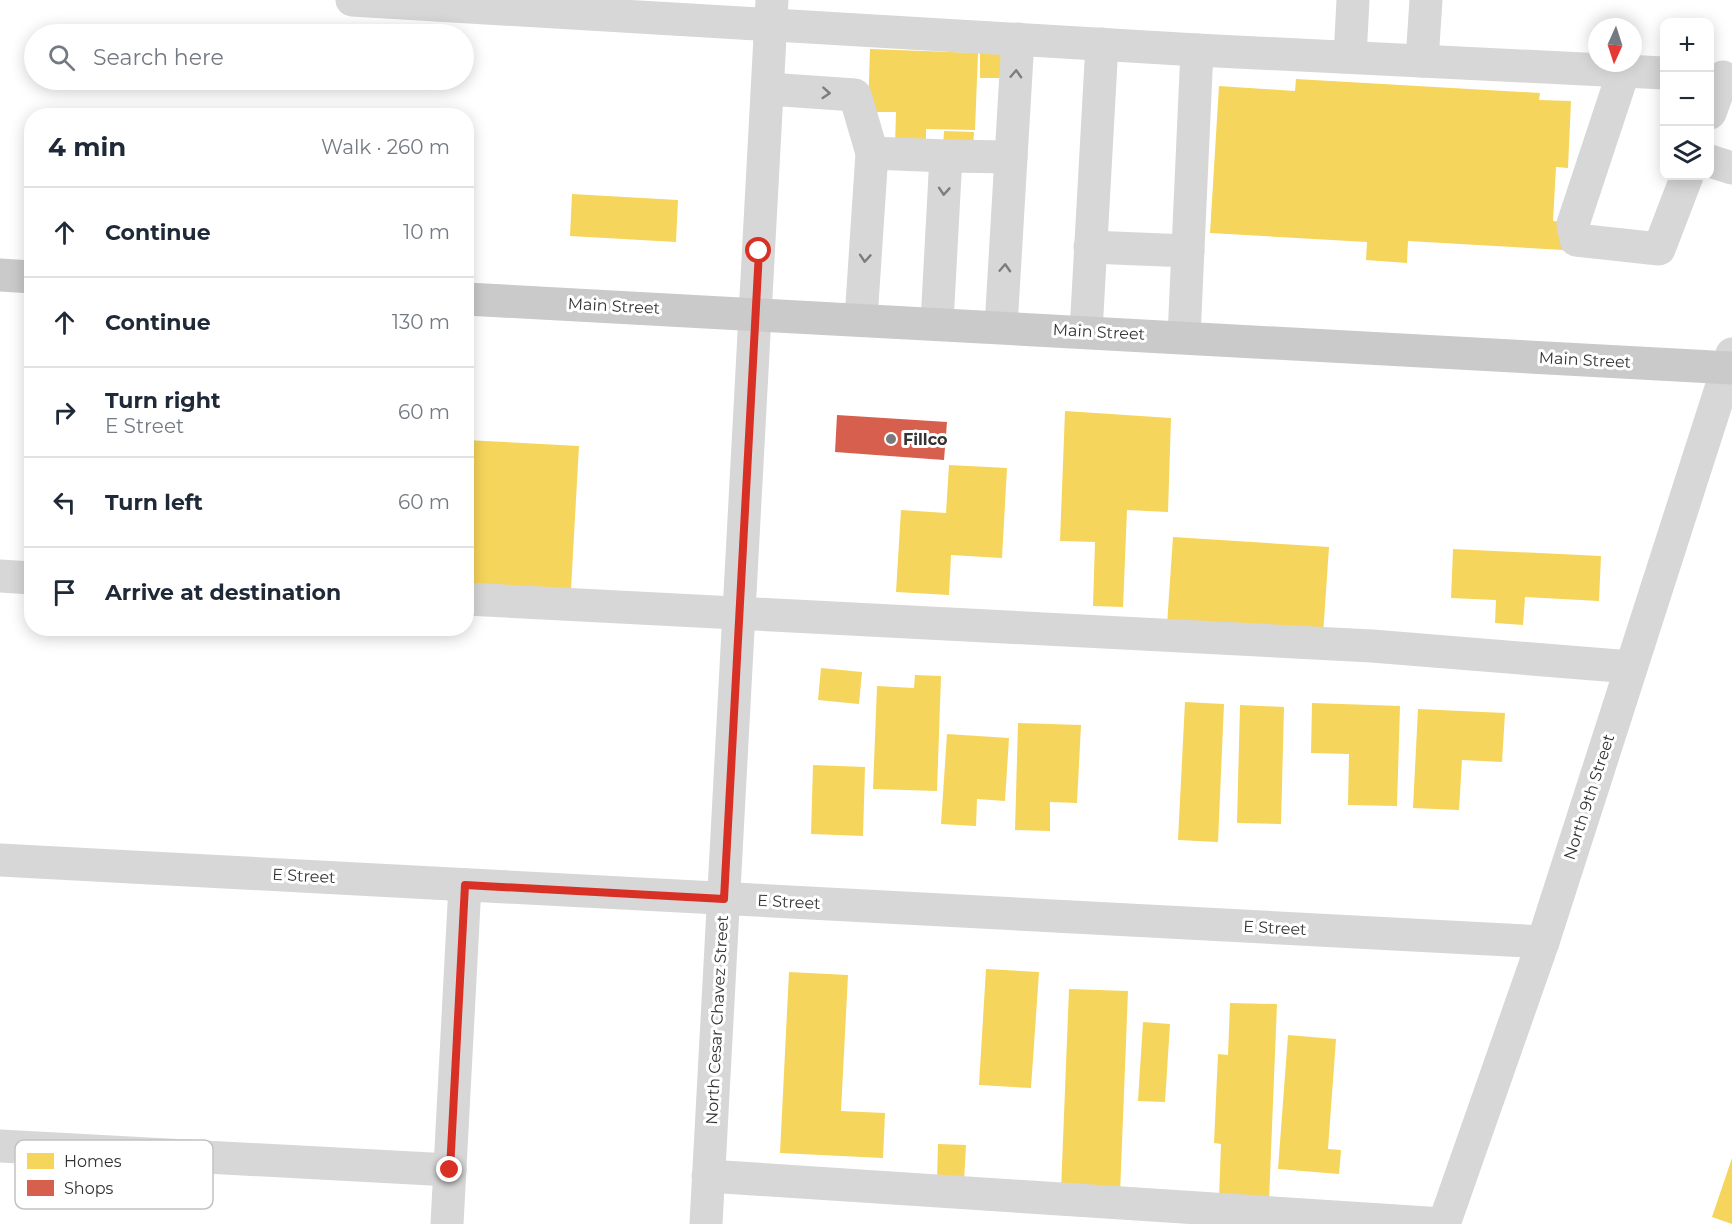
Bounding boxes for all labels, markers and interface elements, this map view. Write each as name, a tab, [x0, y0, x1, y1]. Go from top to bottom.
north arrow	[1588, 18, 1642, 72]
map controls	[1660, 18, 1714, 180]
button: +	[1660, 18, 1714, 72]
search box	[24, 24, 474, 90]
icon: search	[45, 41, 78, 74]
text: Search here	[93, 44, 224, 71]
one-way arrow	[1009, 69, 1022, 78]
button: −	[1660, 72, 1714, 126]
one-way arrow	[822, 86, 831, 99]
button: layers	[1660, 126, 1714, 180]
text: 4 min	[48, 131, 126, 163]
text: Walk · 260 m	[321, 135, 450, 159]
one-way arrow	[937, 187, 950, 196]
icon: ahead	[48, 216, 81, 249]
text: Continue	[105, 219, 211, 246]
text: 10 m	[403, 220, 450, 244]
route start	[745, 237, 771, 263]
one-way arrow	[859, 254, 872, 263]
one-way arrow	[998, 264, 1011, 273]
street label: Main Street	[567, 294, 661, 318]
icon: ahead	[48, 306, 81, 339]
text: Continue	[105, 309, 211, 336]
text: 130 m	[392, 310, 450, 334]
street label: Main Street	[1052, 320, 1146, 344]
street label: Main Street	[1538, 348, 1632, 372]
text: Turn right	[105, 387, 220, 414]
icon: right	[48, 396, 81, 429]
text: 60 m	[398, 400, 450, 424]
text: E Street	[105, 414, 184, 438]
place label: Fillco	[903, 430, 948, 449]
marker: Fillco	[884, 432, 898, 446]
icon: left	[48, 486, 81, 519]
text: Turn left	[105, 489, 203, 516]
text: 60 m	[398, 490, 450, 514]
icon: arrive	[48, 576, 81, 609]
text: Arrive at destination	[105, 579, 341, 606]
street label: North 9th Street	[1560, 731, 1618, 862]
street label: E Street	[272, 865, 337, 887]
street label: E Street	[757, 891, 822, 913]
street label: North Cesar Chavez Street	[702, 914, 732, 1125]
street label: E Street	[1243, 917, 1308, 939]
legend	[15, 1140, 213, 1209]
text: Homes	[64, 1152, 122, 1171]
route end	[436, 1156, 462, 1182]
text: Shops	[64, 1179, 114, 1198]

